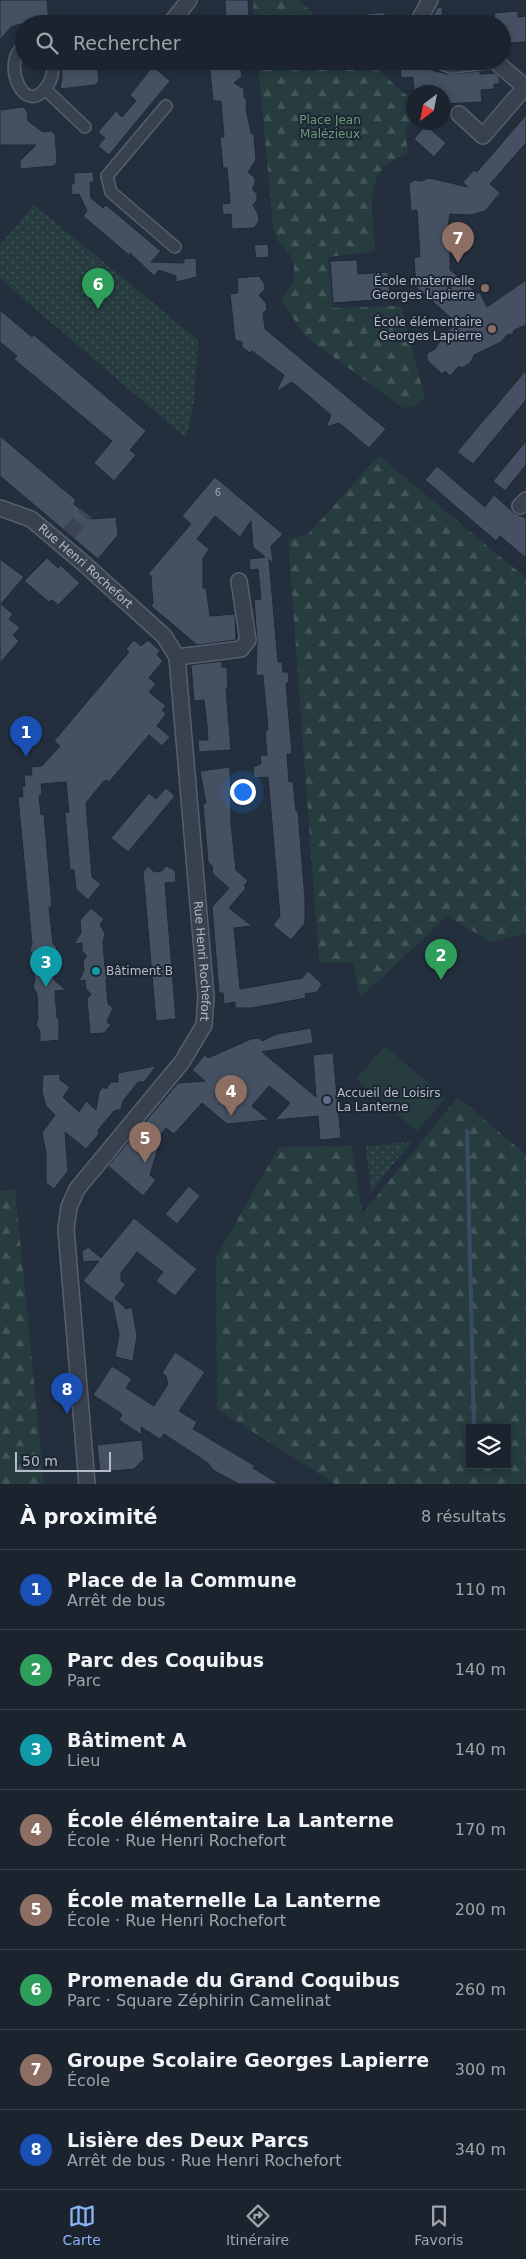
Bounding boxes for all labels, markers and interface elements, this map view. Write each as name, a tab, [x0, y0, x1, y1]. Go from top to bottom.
search box	[15, 15, 511, 70]
icon: search	[33, 29, 61, 57]
text: Rechercher	[73, 32, 181, 54]
north arrow	[406, 85, 451, 130]
park label: Place Jean Malézieux	[299, 113, 361, 141]
pin: 7	[442, 222, 474, 263]
pin: 6	[82, 268, 114, 309]
place label: École maternelle Georges Lapierre	[372, 273, 475, 302]
marker: École maternelle Georges Lapierre	[479, 282, 491, 294]
place label: École élémentaire Georges Lapierre	[374, 314, 482, 343]
marker: École élémentaire Georges Lapierre	[486, 323, 498, 335]
house number: 6	[215, 487, 221, 498]
street label: Rue Henri Rochefort	[35, 521, 136, 611]
pin: 1	[10, 716, 42, 757]
your location	[230, 779, 256, 805]
street label: Rue Henri Rochefort	[191, 900, 213, 1022]
pin: 2	[425, 939, 457, 980]
pin: 3	[30, 946, 62, 987]
place label: Bâtiment B	[106, 964, 173, 978]
marker: Bâtiment B	[90, 965, 102, 977]
pin: 4	[215, 1075, 247, 1116]
place label: Accueil de Loisirs La Lanterne	[337, 1086, 440, 1114]
marker: Accueil de Loisirs La Lanterne	[321, 1094, 333, 1106]
pin: 5	[129, 1122, 161, 1163]
pin: 8	[51, 1373, 83, 1414]
map controls	[466, 1424, 511, 1469]
button: layers	[466, 1424, 511, 1469]
scale bar	[15, 1449, 111, 1472]
text: 50 m	[22, 1453, 58, 1469]
text: À proximité	[20, 1505, 157, 1529]
text: 8 résultats	[421, 1507, 506, 1526]
text: Place de la Commune	[67, 1569, 297, 1591]
text: 1	[30, 1580, 42, 1599]
text: 110 m	[455, 1580, 506, 1599]
text: Arrêt de bus	[67, 1591, 165, 1610]
text: Parc des Coquibus	[67, 1649, 264, 1671]
text: 2	[30, 1660, 42, 1679]
text: 140 m	[455, 1660, 506, 1679]
text: Parc	[67, 1671, 101, 1690]
text: Bâtiment A	[67, 1729, 187, 1751]
text: 3	[30, 1740, 42, 1759]
text: 140 m	[455, 1740, 506, 1759]
text: Lieu	[67, 1751, 100, 1770]
text: École élémentaire La Lanterne	[67, 1809, 394, 1831]
text: 4	[30, 1820, 42, 1839]
text: 170 m	[455, 1820, 506, 1839]
text: École · Rue Henri Rochefort	[67, 1831, 286, 1850]
text: École maternelle La Lanterne	[67, 1889, 381, 1911]
text: 5	[30, 1900, 42, 1919]
text: 200 m	[455, 1900, 506, 1919]
text: École · Rue Henri Rochefort	[67, 1911, 286, 1930]
text: Promenade du Grand Coquibus	[67, 1969, 400, 1991]
text: 6	[30, 1980, 42, 1999]
text: 260 m	[455, 1980, 506, 1999]
text: Parc · Square Zéphirin Camelinat	[67, 1991, 331, 2010]
text: Groupe Scolaire Georges Lapierre	[67, 2049, 429, 2071]
text: 7	[30, 2060, 42, 2079]
text: 300 m	[455, 2060, 506, 2079]
text: École	[67, 2071, 110, 2090]
text: Lisière des Deux Parcs	[67, 2129, 309, 2151]
text: 8	[30, 2140, 42, 2159]
text: 340 m	[455, 2140, 506, 2159]
text: Arrêt de bus · Rue Henri Rochefort	[67, 2151, 341, 2170]
tab: Carte	[63, 2202, 101, 2248]
tab: Itinéraire	[226, 2202, 289, 2248]
tab: Favoris	[414, 2202, 463, 2248]

